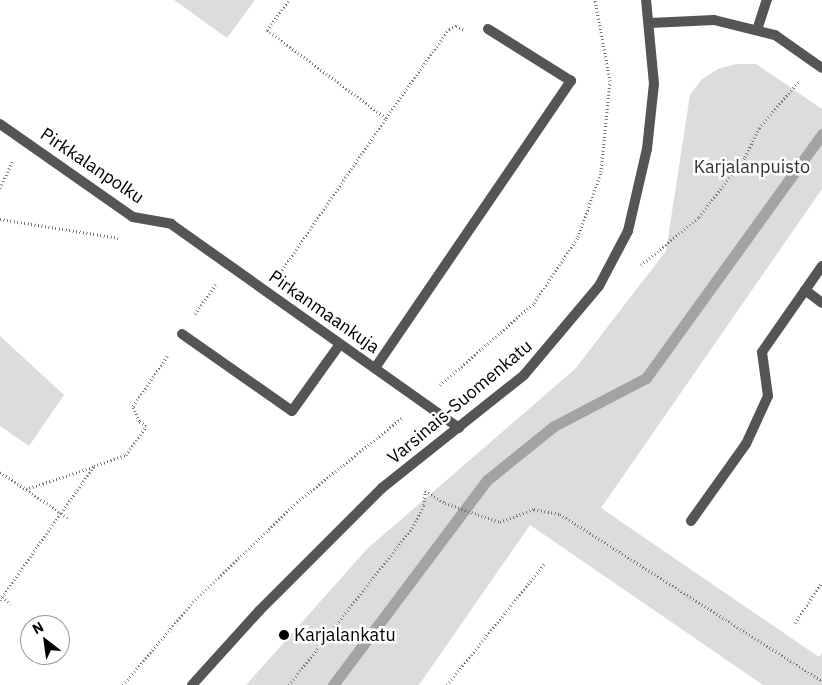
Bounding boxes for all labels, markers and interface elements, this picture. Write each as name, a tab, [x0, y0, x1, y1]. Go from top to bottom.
street label: Pirkkalanpolku	[36, 123, 148, 209]
park label: Karjalanpuisto	[694, 156, 810, 178]
street label: Pirkanmaankuja	[265, 266, 383, 358]
street label: Varsinais-Suomenkatu	[383, 335, 537, 469]
north arrow	[20, 615, 70, 665]
text: N	[29, 618, 47, 638]
place label: Karjalankatu	[294, 624, 396, 646]
marker: Karjalankatu	[278, 629, 290, 641]

